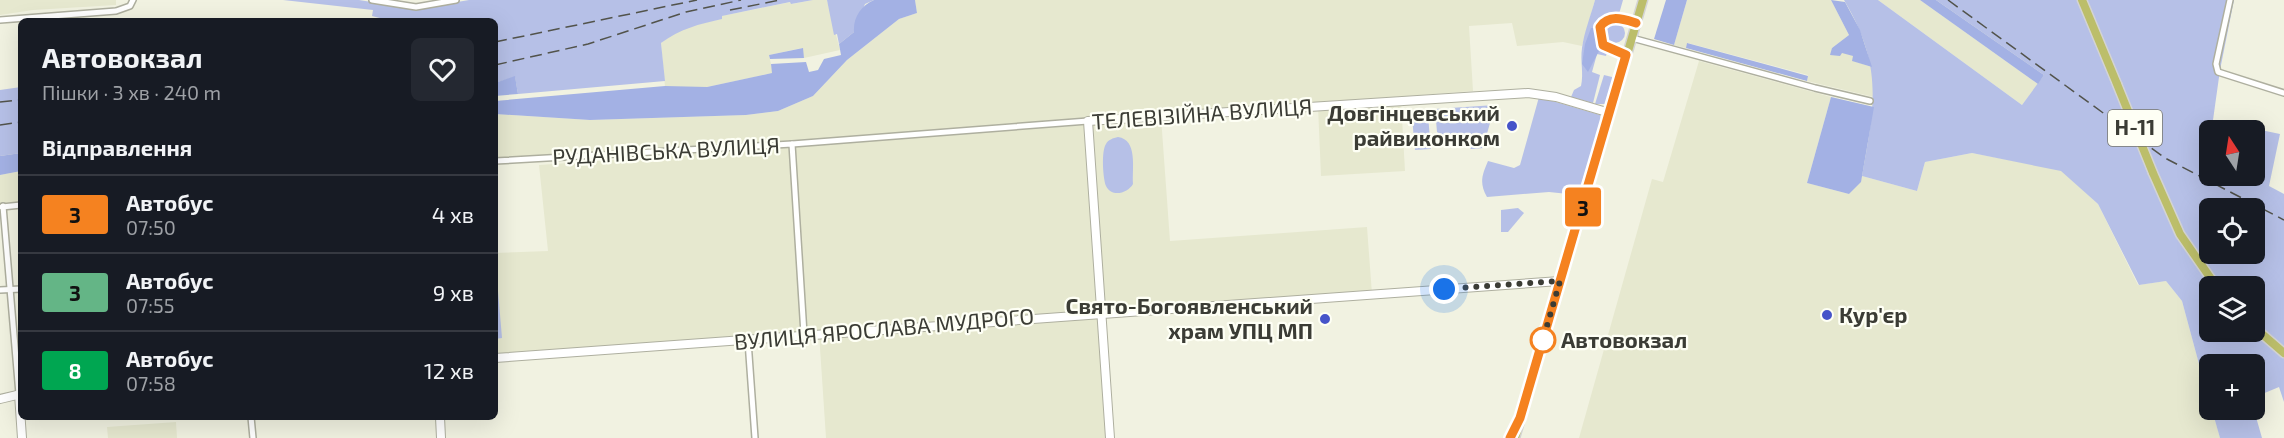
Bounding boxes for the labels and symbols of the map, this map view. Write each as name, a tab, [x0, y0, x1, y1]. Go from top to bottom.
street label: ТЕЛЕВІЗІЙНА ВУЛИЦЯ	[1091, 92, 1313, 134]
place label: Довгінцевський райвиконком	[1327, 99, 1500, 150]
road number: Н-11	[2108, 110, 2162, 146]
marker: Довгінцевський райвиконком	[1505, 119, 1519, 133]
north arrow	[2199, 120, 2265, 186]
street label: РУДАНІВСЬКА ВУЛИЦЯ	[551, 131, 780, 169]
line badge: 3	[1564, 188, 1602, 226]
your location	[1429, 274, 1459, 304]
place label: Свято-Богоявленський храм УПЦ МП	[1066, 292, 1313, 343]
place label: Кур'єр	[1839, 301, 1908, 327]
street label: ВУЛИЦЯ ЯРОСЛАВА МУДРОГО	[733, 302, 1035, 354]
marker: Кур'єр	[1820, 308, 1834, 322]
marker: Свято-Богоявленський храм УПЦ МП	[1318, 312, 1332, 326]
place label: Автовокзал	[1561, 326, 1687, 352]
marker: Автовокзал	[1530, 327, 1556, 353]

